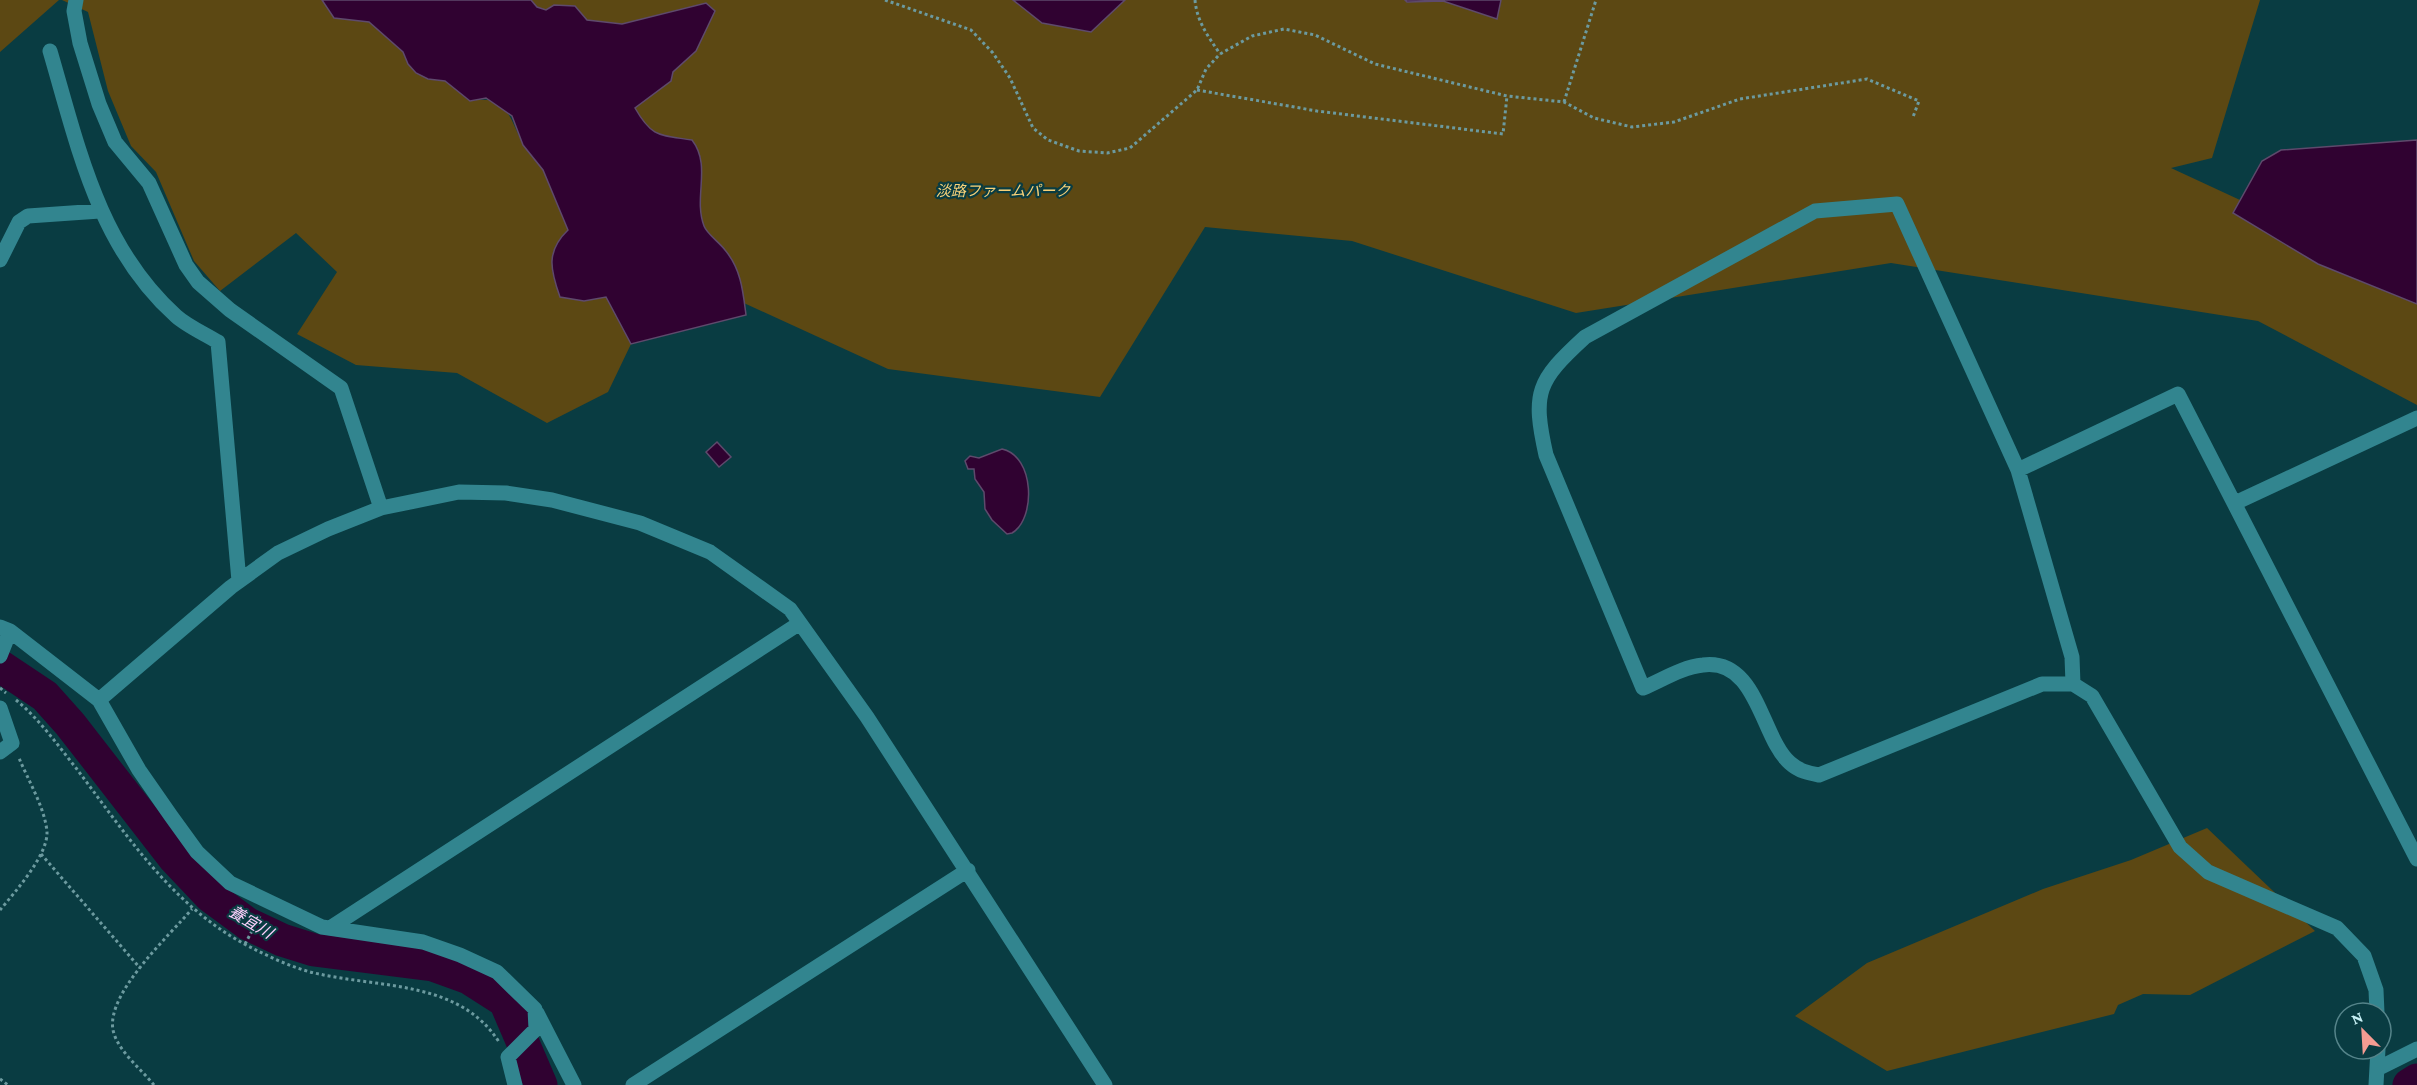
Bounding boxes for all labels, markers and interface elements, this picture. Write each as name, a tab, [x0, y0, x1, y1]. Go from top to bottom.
park label: 淡路ファームパーク	[936, 183, 1071, 199]
water label: 養宜川	[226, 902, 278, 943]
north arrow	[2333, 1001, 2393, 1061]
text: N	[2349, 1008, 2366, 1028]

